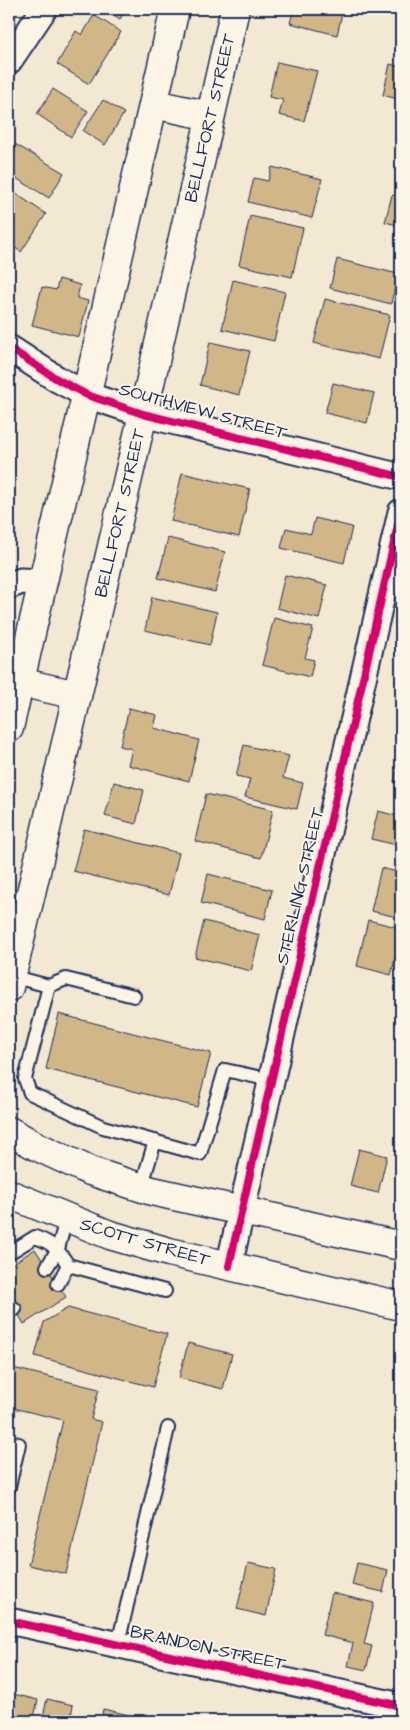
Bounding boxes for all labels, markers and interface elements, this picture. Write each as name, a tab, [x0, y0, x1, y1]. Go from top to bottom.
street label: BELLFORT STREET	[178, 30, 242, 205]
street label: SOUTHVIEW STREET	[116, 377, 290, 446]
street label: BELLFORT STREET	[88, 425, 152, 600]
street label: STERLING STREET	[270, 804, 330, 967]
street label: SCOTT STREET	[77, 1211, 214, 1273]
street label: BRANDON STREET	[128, 1619, 289, 1677]

